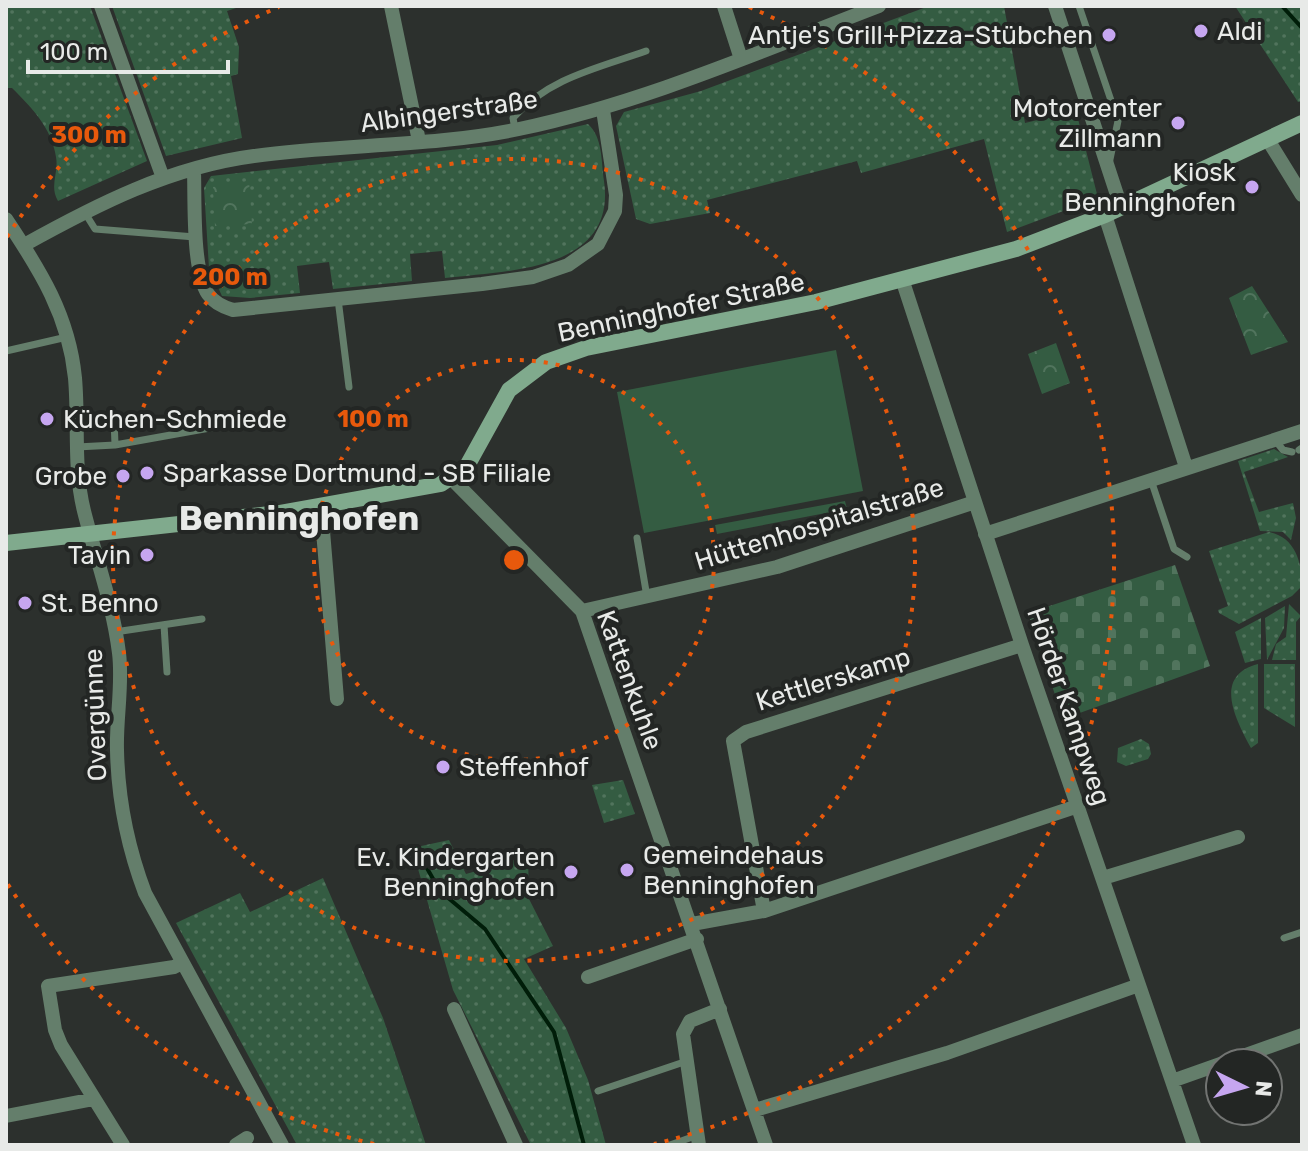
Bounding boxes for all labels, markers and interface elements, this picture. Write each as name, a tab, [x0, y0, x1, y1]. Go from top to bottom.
place label: Aldi	[1217, 16, 1263, 47]
place label: Antje's Grill+Pizza-Stübchen	[748, 20, 1093, 51]
marker: Aldi	[1192, 22, 1210, 40]
scale bar	[28, 24, 228, 74]
marker: Antje's Grill+Pizza-Stübchen	[1100, 26, 1118, 44]
text: 100 m	[40, 38, 108, 66]
street label: Albingerstraße	[359, 84, 540, 139]
place label: Motorcenter Zillmann	[1013, 93, 1162, 154]
marker: Motorcenter Zillmann	[1169, 114, 1187, 132]
text: 300 m	[51, 121, 127, 149]
place label: Kiosk Benninghofen	[1064, 157, 1237, 218]
marker: Kiosk Benninghofen	[1243, 178, 1261, 196]
text: 200 m	[192, 263, 268, 291]
street label: Benninghofer Straße	[555, 266, 807, 349]
place label: Küchen-Schmiede	[63, 404, 287, 435]
text: 100 m	[337, 405, 409, 433]
marker: Küchen-Schmiede	[38, 410, 56, 428]
place label: Sparkasse Dortmund - SB Filiale	[163, 458, 551, 489]
place label: Grobe	[35, 461, 107, 492]
marker: Sparkasse Dortmund - SB Filiale	[138, 464, 156, 482]
marker: Grobe	[114, 467, 132, 485]
street label: Hüttenhospitalstraße	[691, 472, 947, 577]
district label: Benninghofen	[179, 498, 419, 539]
place label: Tavin	[68, 540, 131, 571]
marker: Tavin	[138, 546, 156, 564]
centre of rings	[500, 546, 528, 574]
place label: St. Benno	[41, 588, 159, 619]
marker: St. Benno	[16, 594, 34, 612]
street label: Hörder Kampweg	[1020, 603, 1117, 809]
street label: Kattenkuhle	[590, 606, 669, 754]
street label: Kettlerskamp	[752, 641, 914, 718]
street label: Overgünne	[78, 648, 113, 782]
place label: Steffenhof	[459, 752, 588, 783]
marker: Steffenhof	[434, 758, 452, 776]
place label: Gemeindehaus Benninghofen	[643, 840, 824, 901]
place label: Ev. Kindergarten Benninghofen	[356, 842, 555, 903]
marker: Gemeindehaus Benninghofen	[618, 861, 636, 879]
marker: Ev. Kindergarten Benninghofen	[562, 863, 580, 881]
north arrow	[1204, 1047, 1284, 1127]
text: N	[1249, 1080, 1278, 1098]

